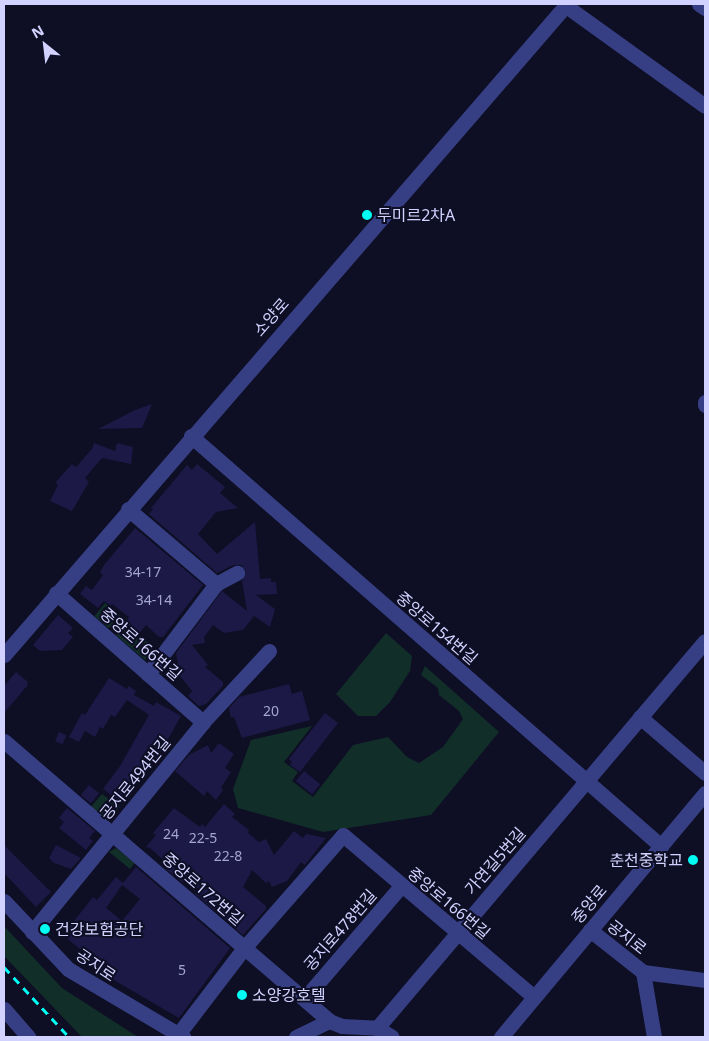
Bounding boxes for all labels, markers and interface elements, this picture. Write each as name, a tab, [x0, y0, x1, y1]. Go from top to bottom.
north arrow	[20, 20, 70, 70]
text: N	[28, 20, 47, 43]
place label: 두미르2차A	[377, 205, 455, 225]
marker: 두미르2차A	[361, 209, 373, 221]
street label: 소양로	[249, 294, 293, 340]
house number: 34-17	[125, 564, 161, 580]
street label: 중앙로154번길	[393, 588, 481, 668]
house number: 34-14	[136, 592, 172, 608]
street label: 중앙로166번길	[97, 604, 185, 684]
house number: 20	[263, 703, 279, 719]
street label: 공지로494번길	[96, 733, 174, 823]
street label: 가연길5번길	[461, 823, 529, 899]
house number: 24	[163, 826, 179, 842]
house number: 22-5	[189, 830, 217, 846]
house number: 22-8	[214, 848, 242, 864]
street label: 중앙로172번길	[159, 849, 247, 929]
place label: 춘천중학교	[609, 850, 683, 870]
marker: 춘천중학교	[687, 854, 699, 866]
street label: 중앙로166번길	[404, 863, 494, 943]
street label: 중앙로	[567, 881, 611, 927]
street label: 공지로478번길	[300, 886, 380, 974]
street label: 공지로	[604, 916, 650, 958]
place label: 건강보험공단	[55, 919, 143, 939]
marker: 건강보험공단	[39, 923, 51, 935]
street label: 공지로	[72, 945, 120, 985]
house number: 5	[178, 962, 186, 978]
place label: 소양강호텔	[252, 985, 326, 1005]
marker: 소양강호텔	[236, 989, 248, 1001]

